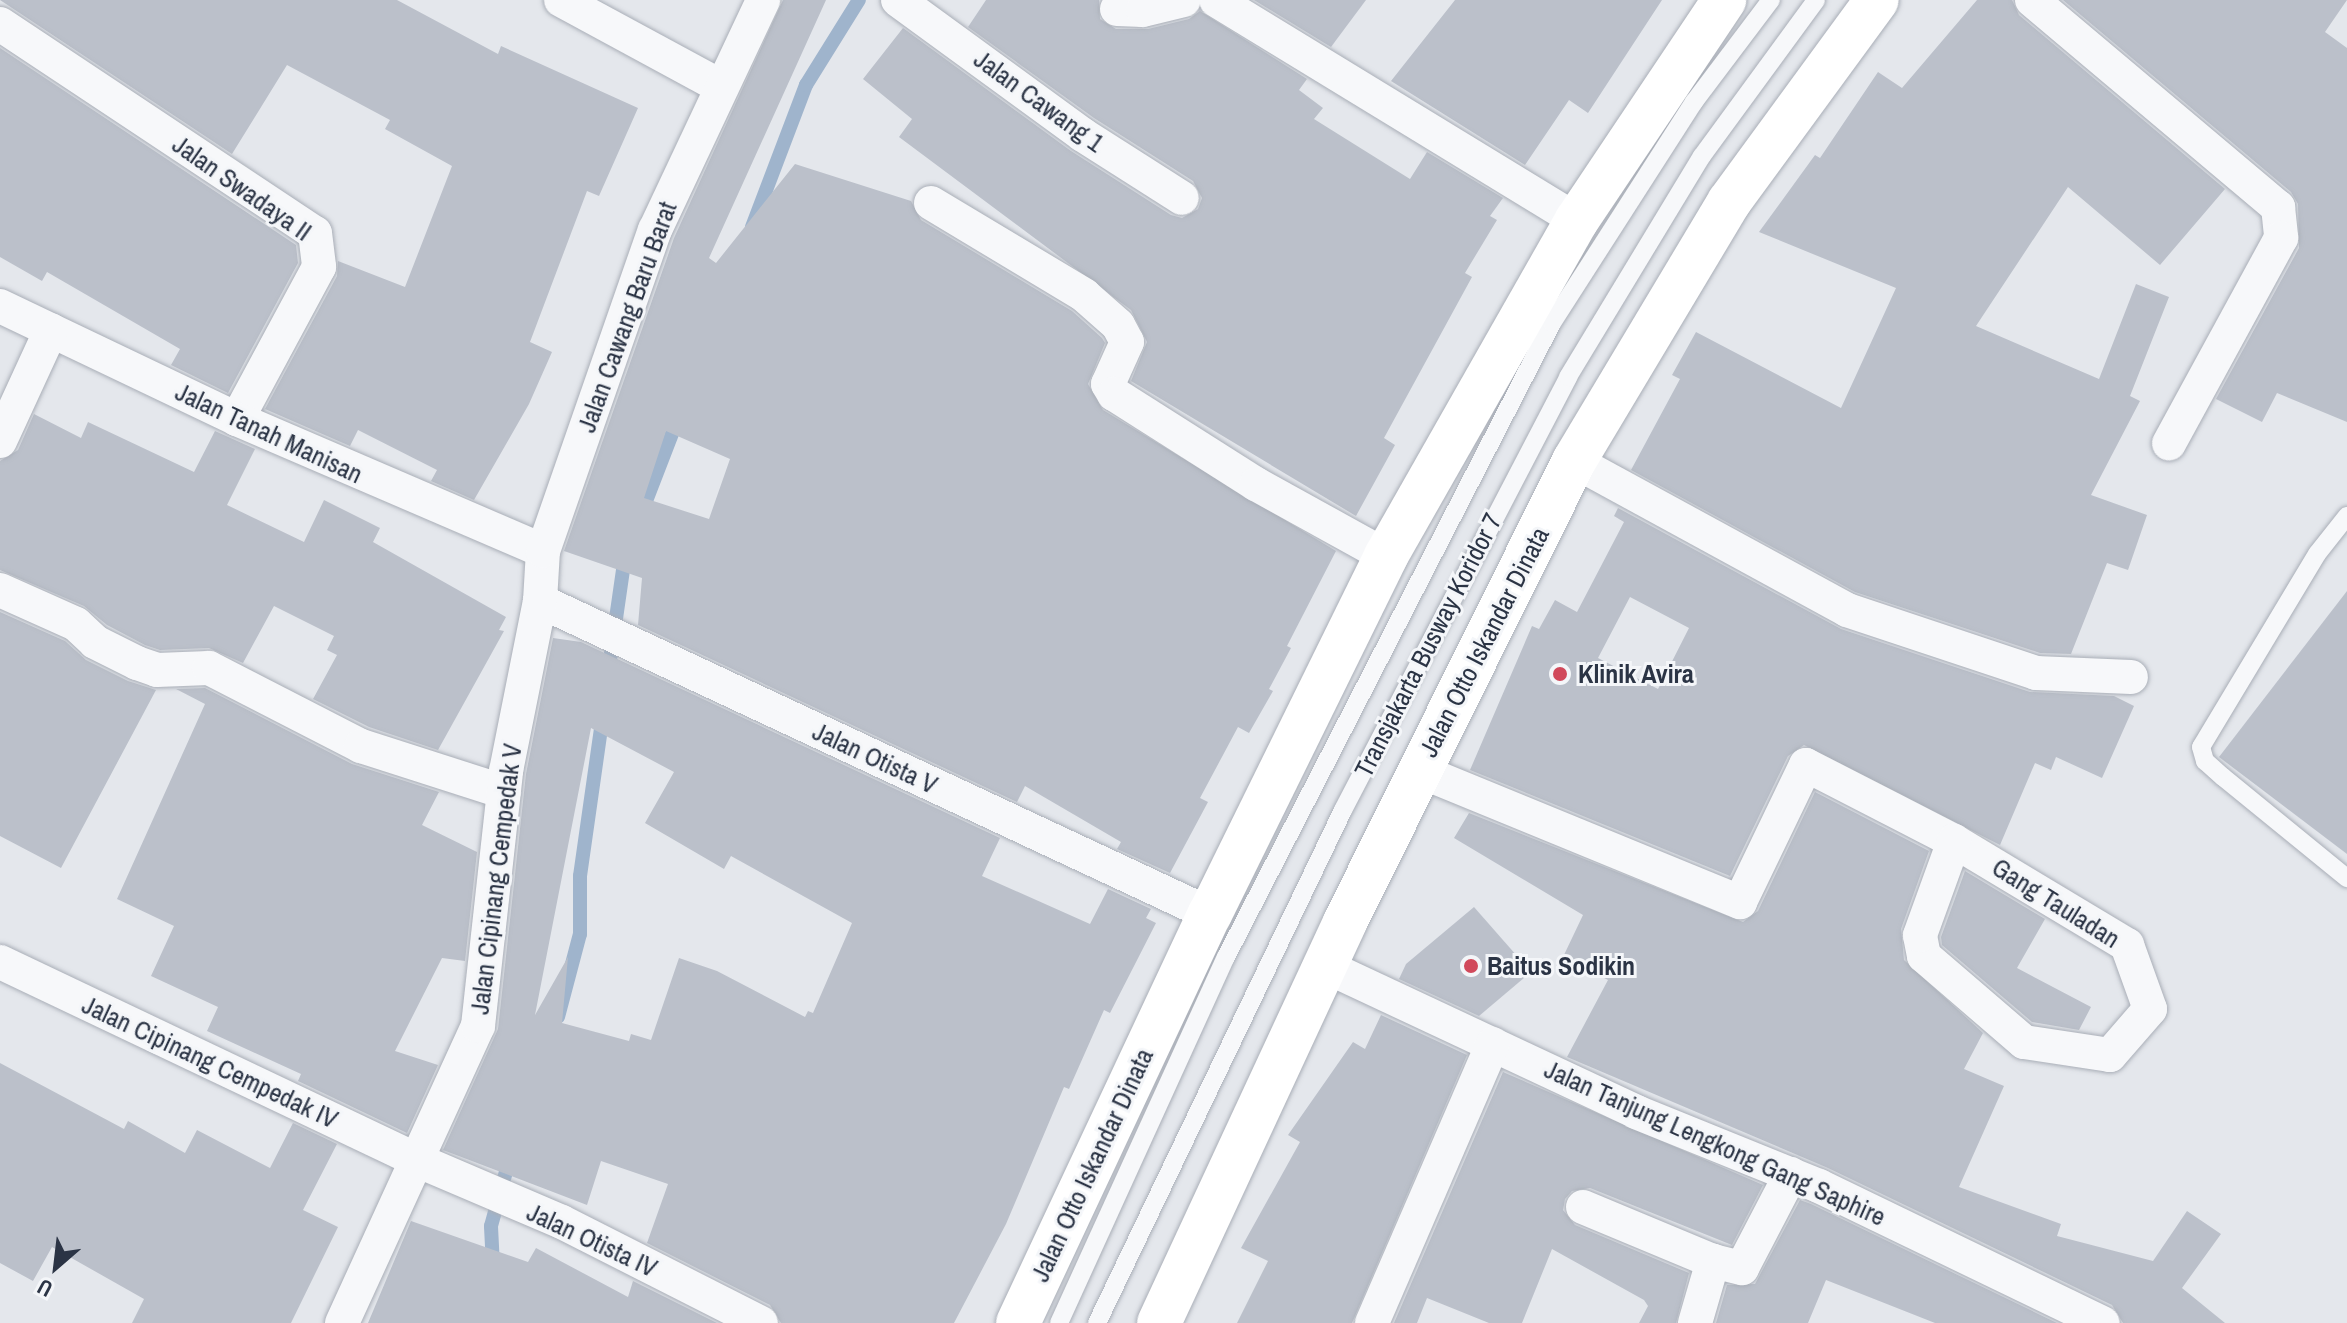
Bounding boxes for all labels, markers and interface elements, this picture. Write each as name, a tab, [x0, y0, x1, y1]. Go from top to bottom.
street label: Jalan Cawang 1	[968, 43, 1110, 159]
street label: Jalan Swadaya II	[167, 129, 317, 247]
street label: Jalan Cawang Baru Barat	[571, 198, 683, 436]
street label: Jalan Tanah Manisan	[170, 376, 368, 490]
street label: Transjakarta Busway Koridor 7	[1348, 508, 1508, 782]
street label: Jalan Otto Iskandar Dinata	[1413, 522, 1555, 762]
place label: Klinik Avira	[1578, 658, 1695, 690]
marker: Klinik Avira	[1549, 663, 1571, 685]
street label: Jalan Otista V	[808, 716, 942, 800]
street label: Jalan Cipinang Cempedak V	[464, 742, 528, 1016]
street label: Gang Tauladan	[1986, 851, 2126, 955]
place label: Baitus Sodikin	[1487, 950, 1635, 982]
marker: Baitus Sodikin	[1462, 957, 1480, 975]
street label: Jalan Cipinang Cempedak IV	[77, 989, 343, 1135]
street label: Jalan Otto Iskandar Dinata	[1024, 1043, 1160, 1287]
street label: Jalan Tanjung Lengkong Gang Saphire	[1540, 1053, 1890, 1233]
street label: Jalan Otista IV	[522, 1196, 662, 1284]
north arrow	[16, 1227, 96, 1307]
text: U	[32, 1272, 58, 1304]

